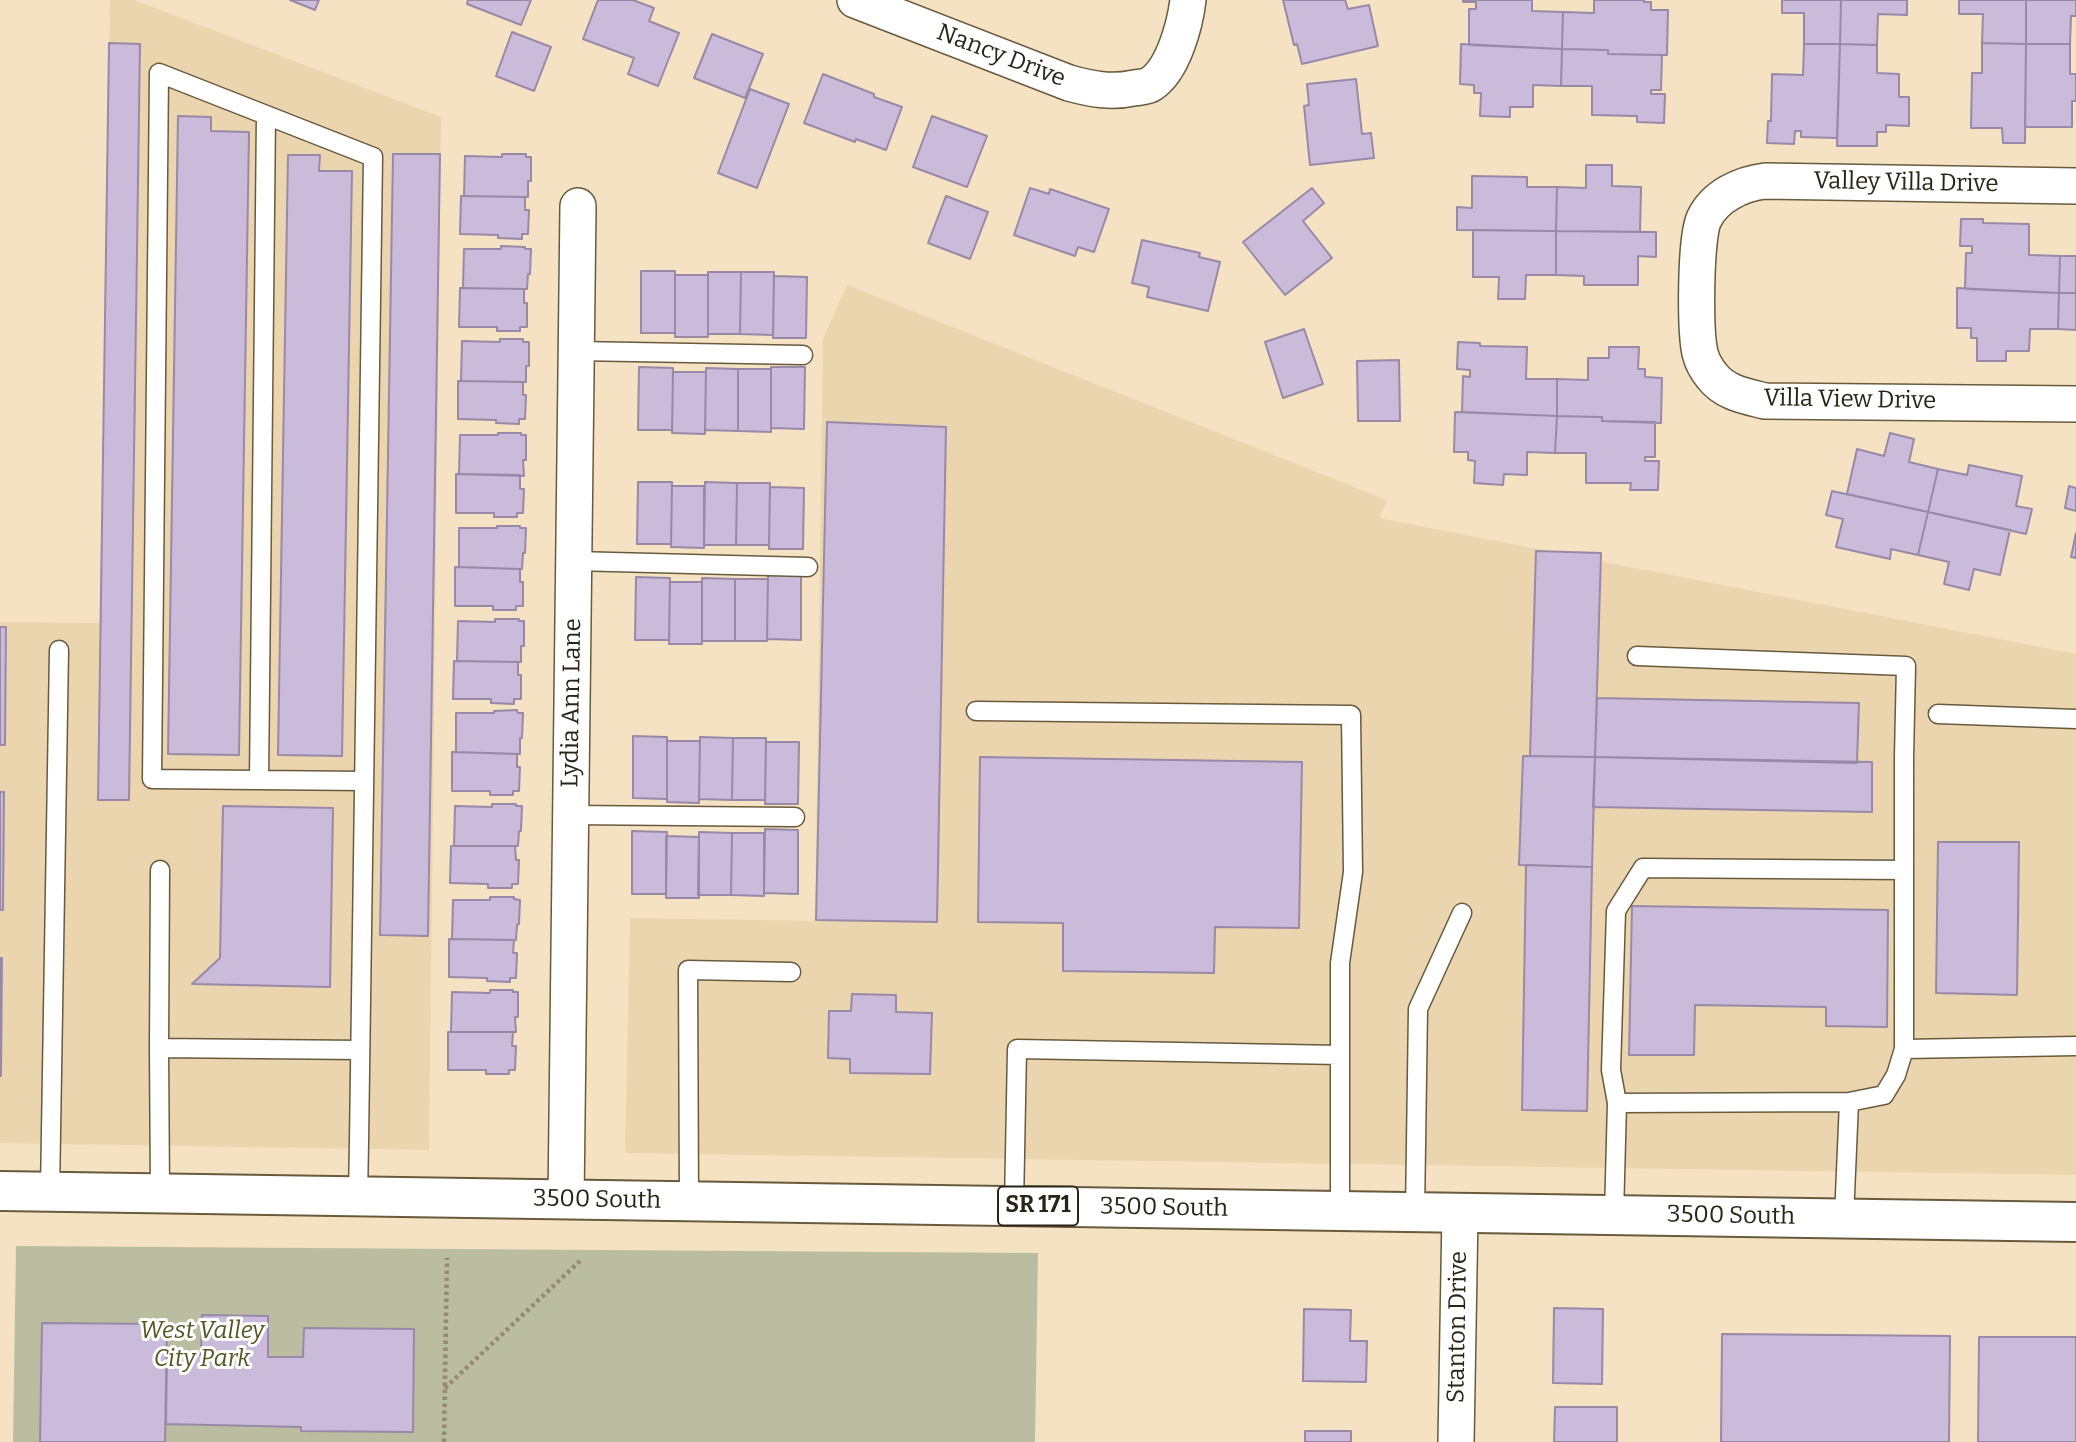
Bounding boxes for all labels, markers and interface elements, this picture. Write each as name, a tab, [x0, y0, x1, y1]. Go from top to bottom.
street label: Nancy Drive	[933, 18, 1069, 94]
street label: Valley Villa Drive	[1813, 167, 1999, 199]
street label: Villa View Drive	[1763, 384, 1937, 416]
street label: Lydia Ann Lane	[556, 618, 588, 788]
street label: 3500 South	[533, 1184, 661, 1216]
road number: SR 171	[998, 1186, 1078, 1226]
street label: 3500 South	[1100, 1192, 1228, 1224]
street label: 3500 South	[1667, 1200, 1795, 1232]
street label: Stanton Drive	[1442, 1251, 1474, 1403]
park label: West Valley City Park	[140, 1317, 264, 1373]

